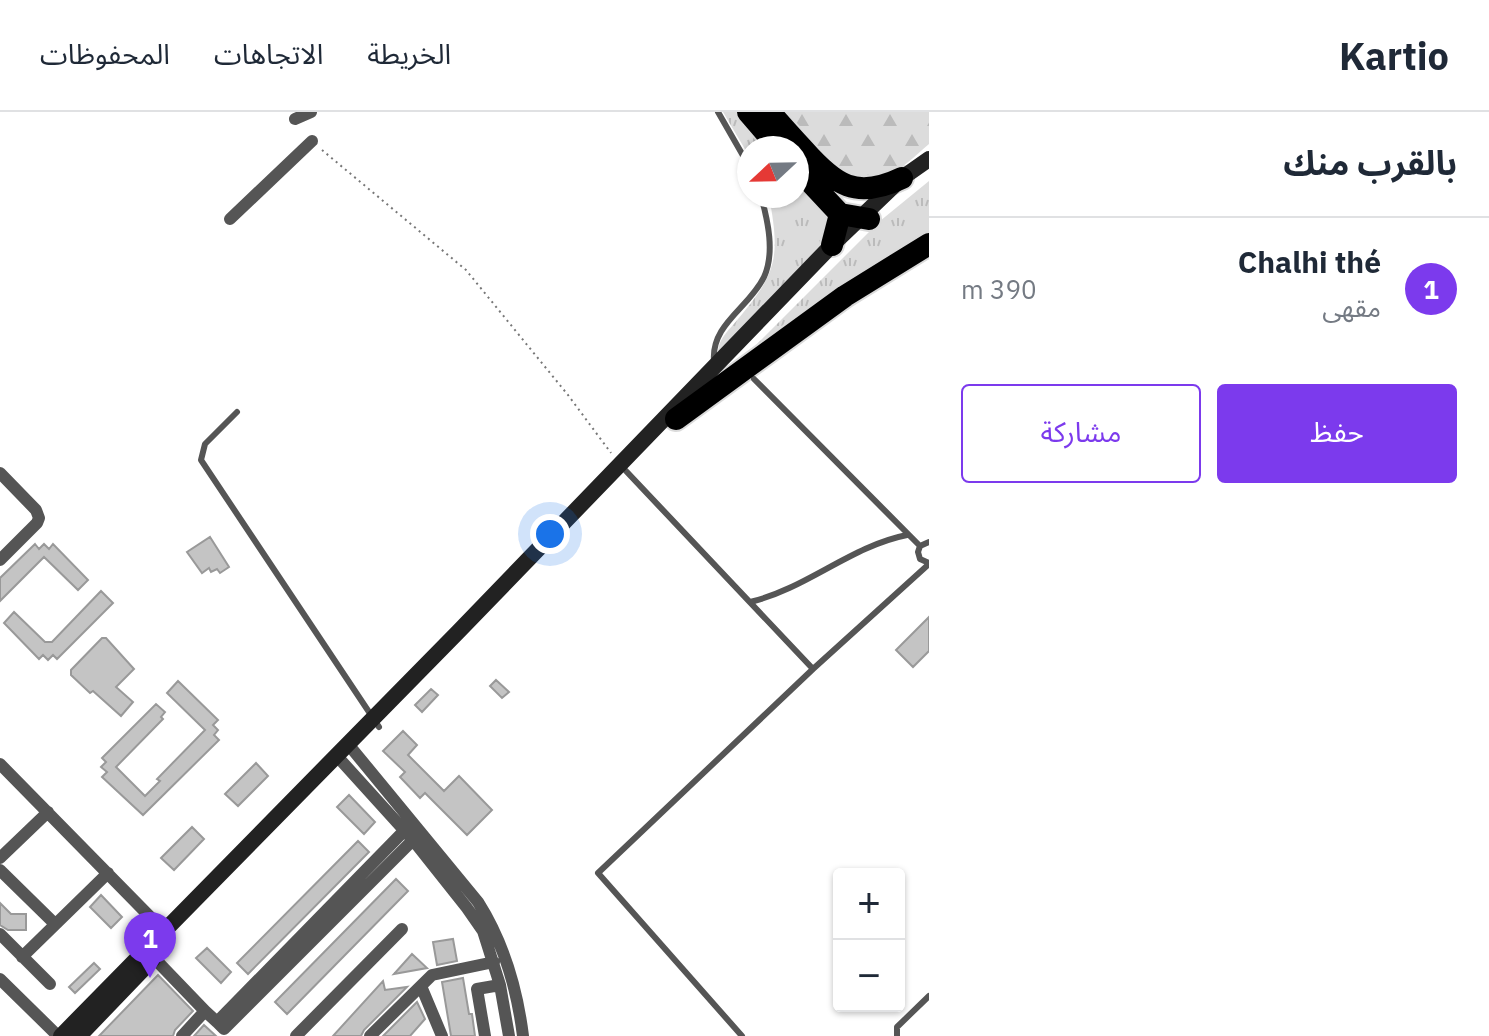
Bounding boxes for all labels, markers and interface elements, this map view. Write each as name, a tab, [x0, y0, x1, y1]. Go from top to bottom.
text: Kartio	[1339, 31, 1449, 80]
text: المحفوظات	[40, 35, 170, 72]
text: الاتجاهات	[214, 35, 323, 72]
text: الخريطة	[367, 35, 451, 72]
north arrow	[737, 136, 809, 208]
text: بالقرب منك	[1283, 140, 1457, 184]
text: Chalhi thé	[1238, 242, 1381, 281]
text: 390 m	[961, 272, 1037, 306]
text: 1	[1423, 272, 1439, 306]
text: مقهى	[1322, 290, 1381, 324]
button: مشاركة	[961, 384, 1201, 483]
button: حفظ	[1217, 384, 1457, 483]
your location	[530, 514, 570, 554]
map controls	[833, 868, 905, 1012]
button: +	[833, 868, 905, 940]
pin: 1	[124, 912, 176, 978]
button: −	[833, 940, 905, 1012]

